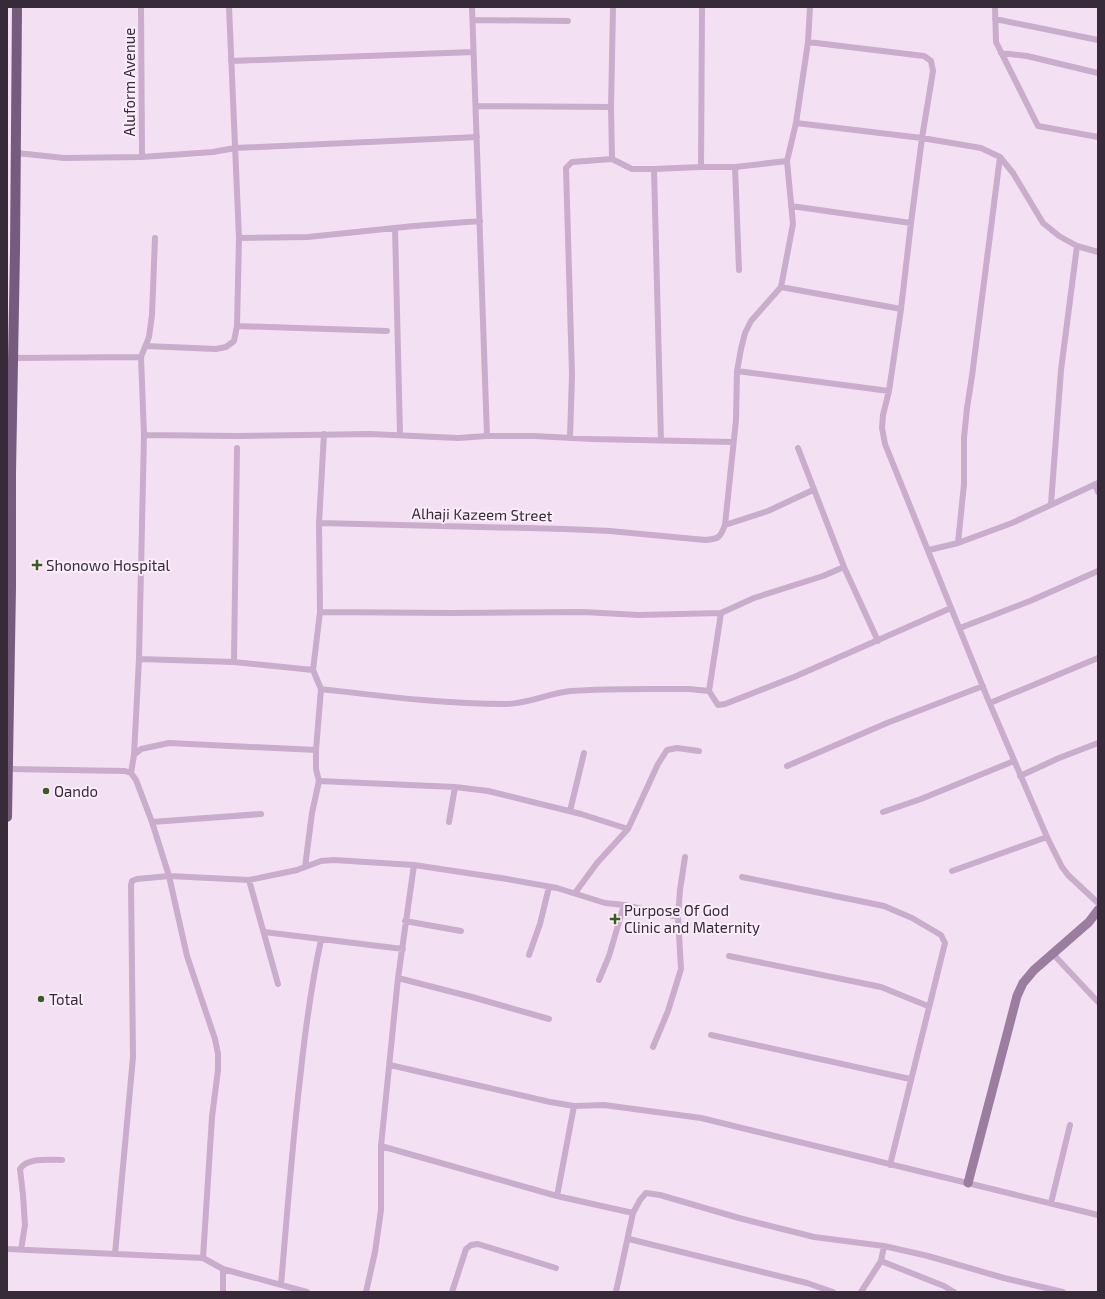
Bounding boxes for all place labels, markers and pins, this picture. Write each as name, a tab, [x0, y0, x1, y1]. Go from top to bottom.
place label: Shonowo Hospital	[46, 556, 171, 574]
marker: Shonowo Hospital	[31, 559, 43, 571]
place label: Oando	[54, 782, 98, 800]
marker: Oando	[41, 786, 51, 796]
place label: Purpose Of God Clinic and Maternity	[624, 901, 760, 936]
marker: Purpose Of God Clinic and Maternity	[609, 913, 621, 925]
place label: Total	[49, 990, 83, 1008]
marker: Total	[36, 994, 46, 1004]

